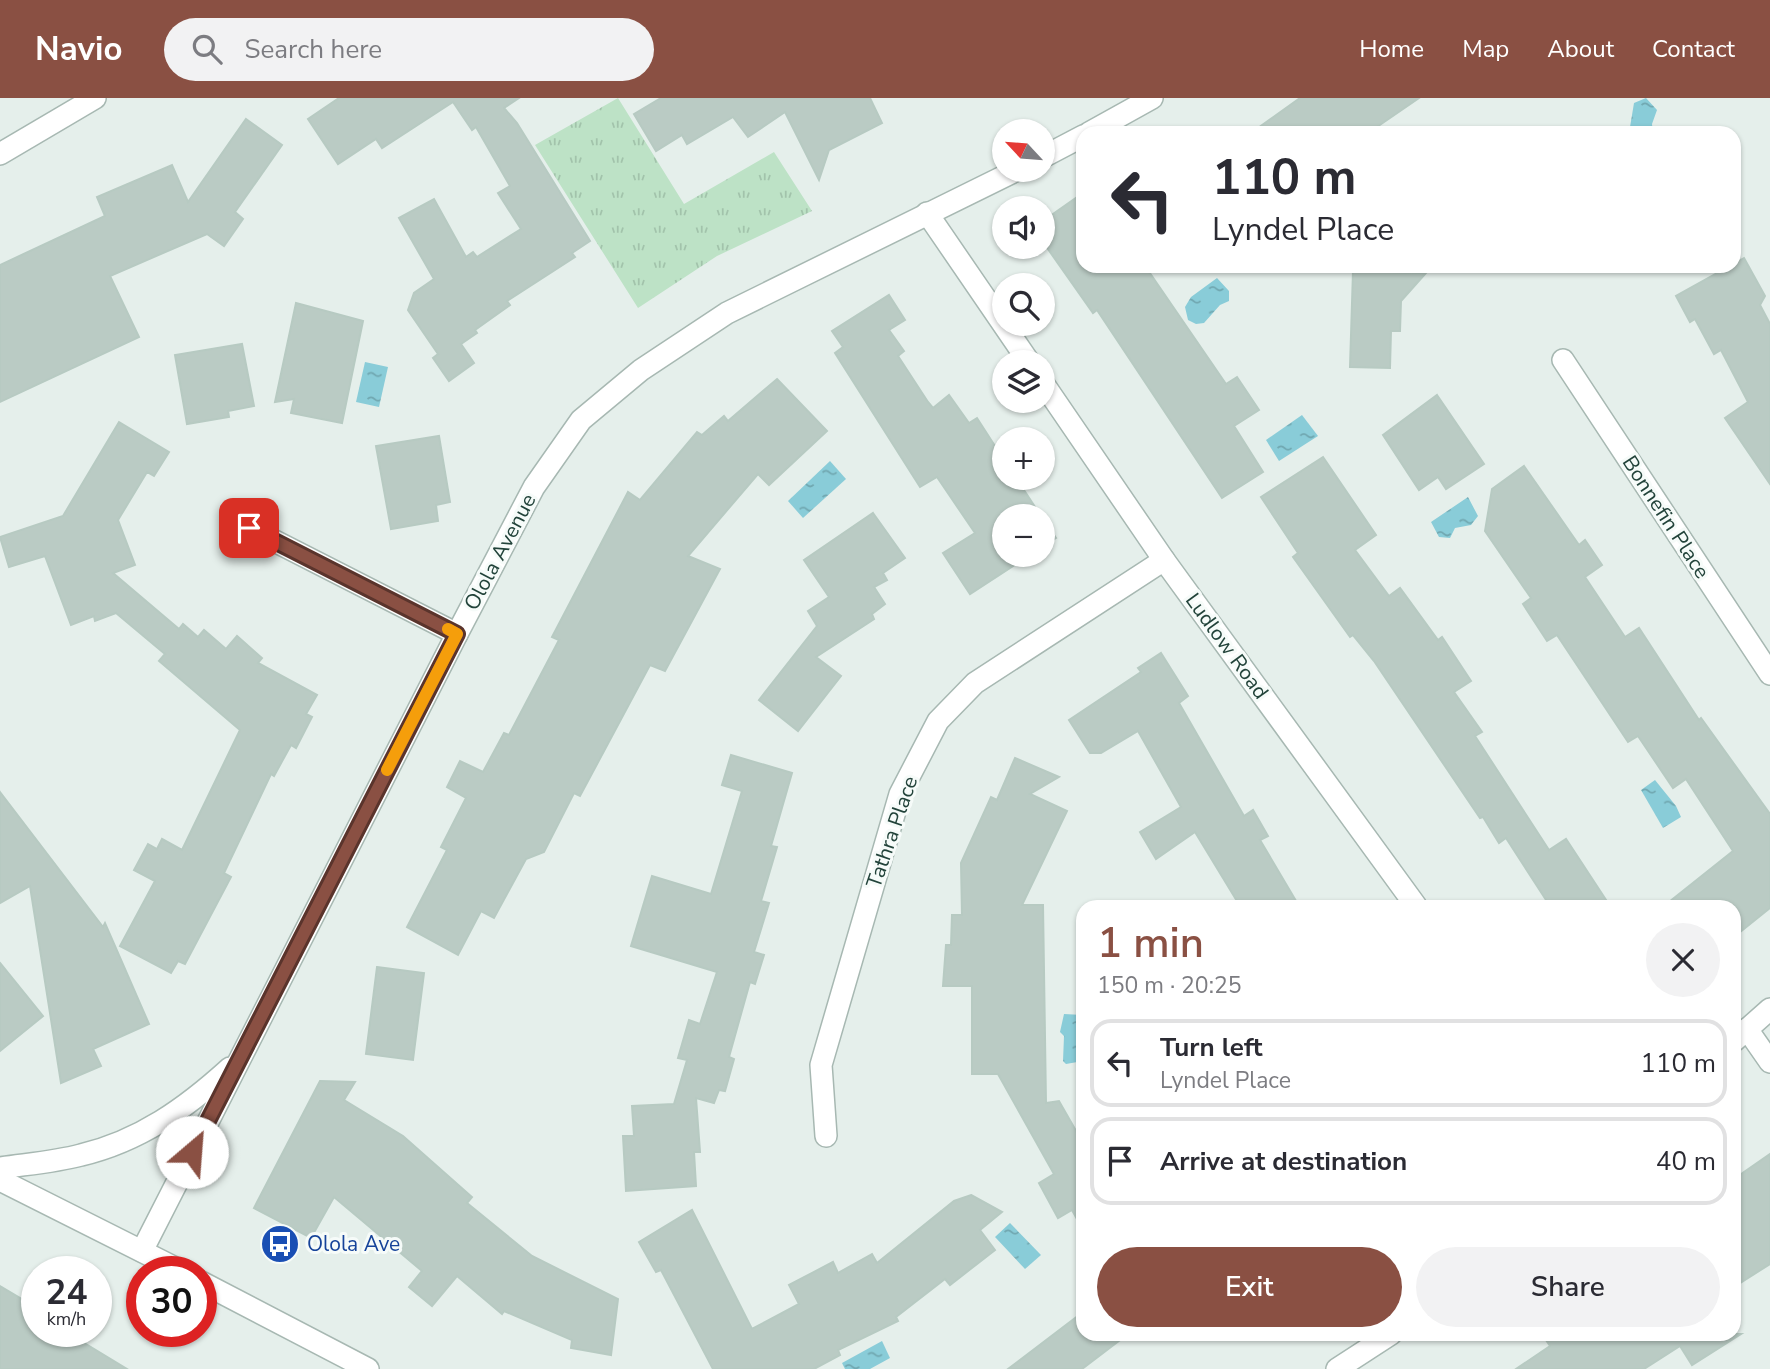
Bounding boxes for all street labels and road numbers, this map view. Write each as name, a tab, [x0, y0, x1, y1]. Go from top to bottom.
street label: Bonnefin Place	[1616, 450, 1716, 584]
street label: Olola Avenue	[458, 489, 542, 615]
street label: Ludlow Road	[1179, 587, 1275, 705]
street label: Tathra Place	[860, 772, 924, 892]

